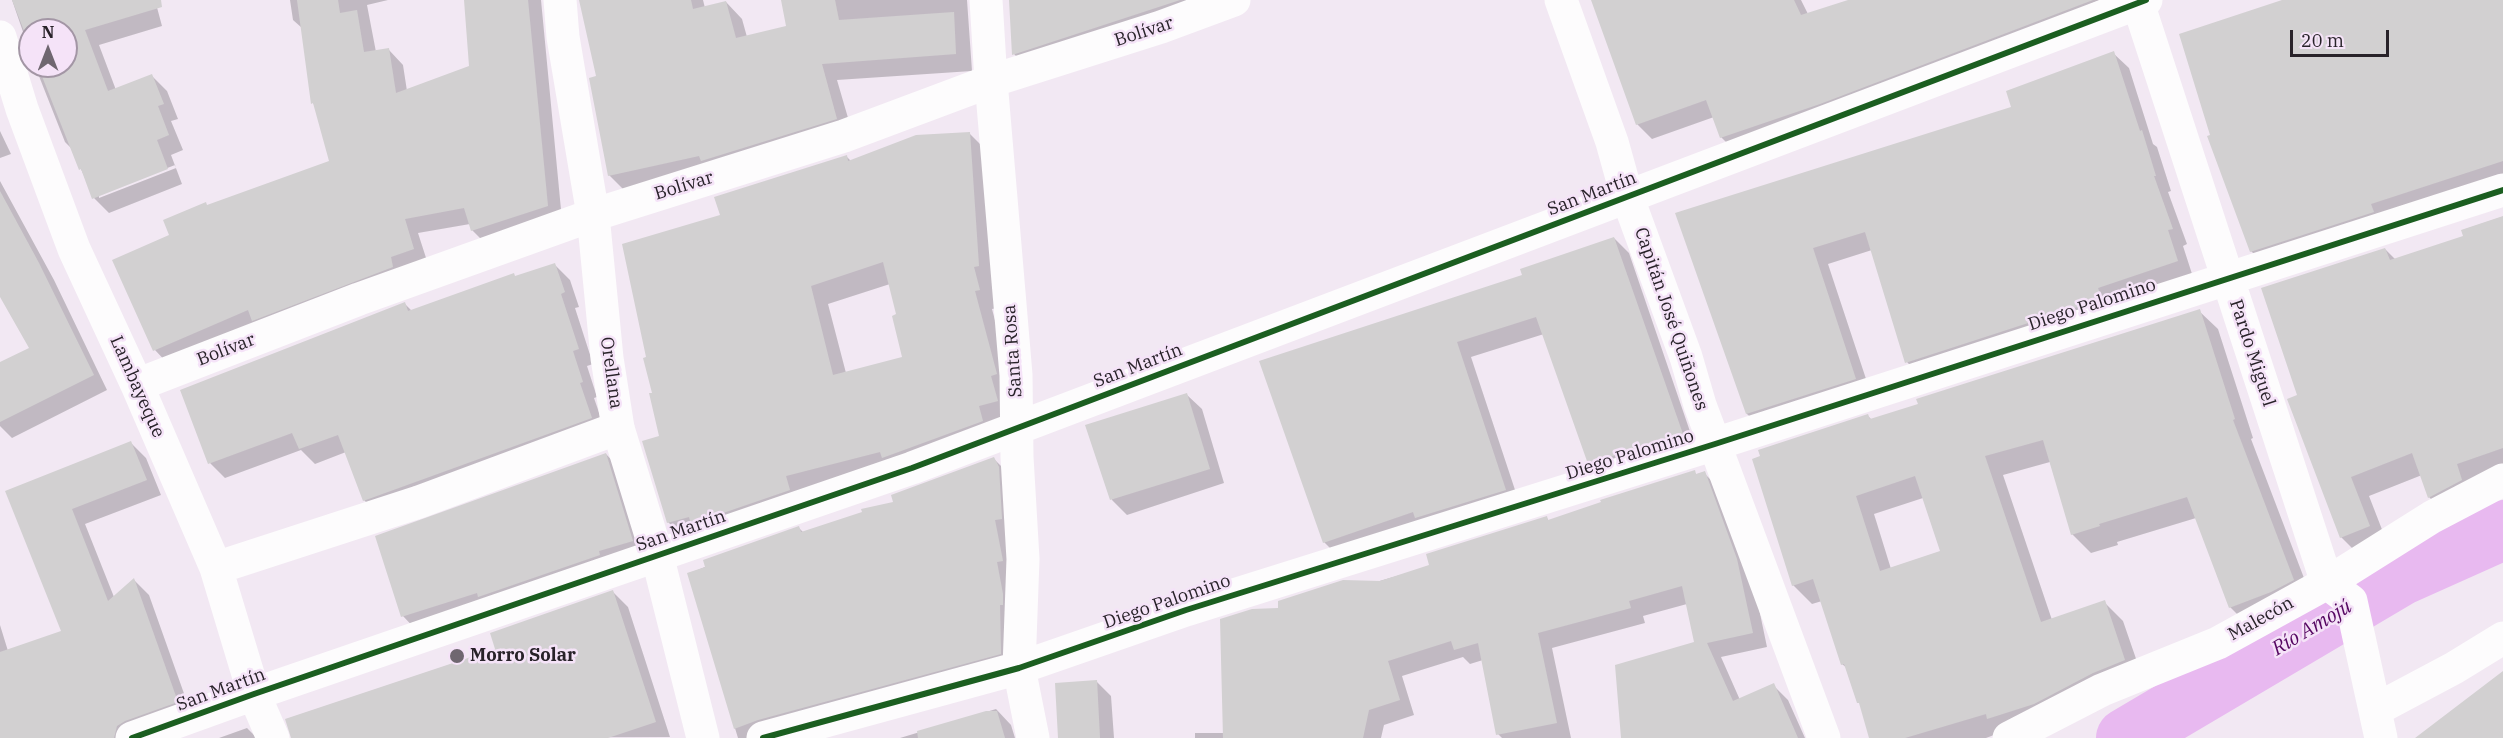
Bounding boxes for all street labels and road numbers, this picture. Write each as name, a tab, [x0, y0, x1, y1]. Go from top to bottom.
street label: Bolívar	[1112, 12, 1176, 52]
street label: Bolívar	[652, 167, 716, 205]
street label: San Martín	[1545, 167, 1639, 221]
street label: Capitán José Quiñones	[1630, 225, 1712, 413]
street label: Diego Palomino	[2025, 274, 2159, 336]
street label: Pardo Miguel	[2225, 297, 2279, 409]
street label: Santa Rosa	[999, 304, 1027, 398]
street label: Bolívar	[194, 329, 258, 371]
street label: Lambayeque	[105, 333, 169, 441]
street label: Orellana	[595, 336, 627, 410]
street label: San Martín	[1091, 339, 1185, 393]
street label: Diego Palomino	[1563, 425, 1697, 485]
street label: San Martín	[633, 506, 729, 556]
street label: Diego Palomino	[1101, 570, 1233, 634]
street label: Malecón	[2225, 592, 2297, 646]
street label: San Martín	[173, 664, 269, 716]

